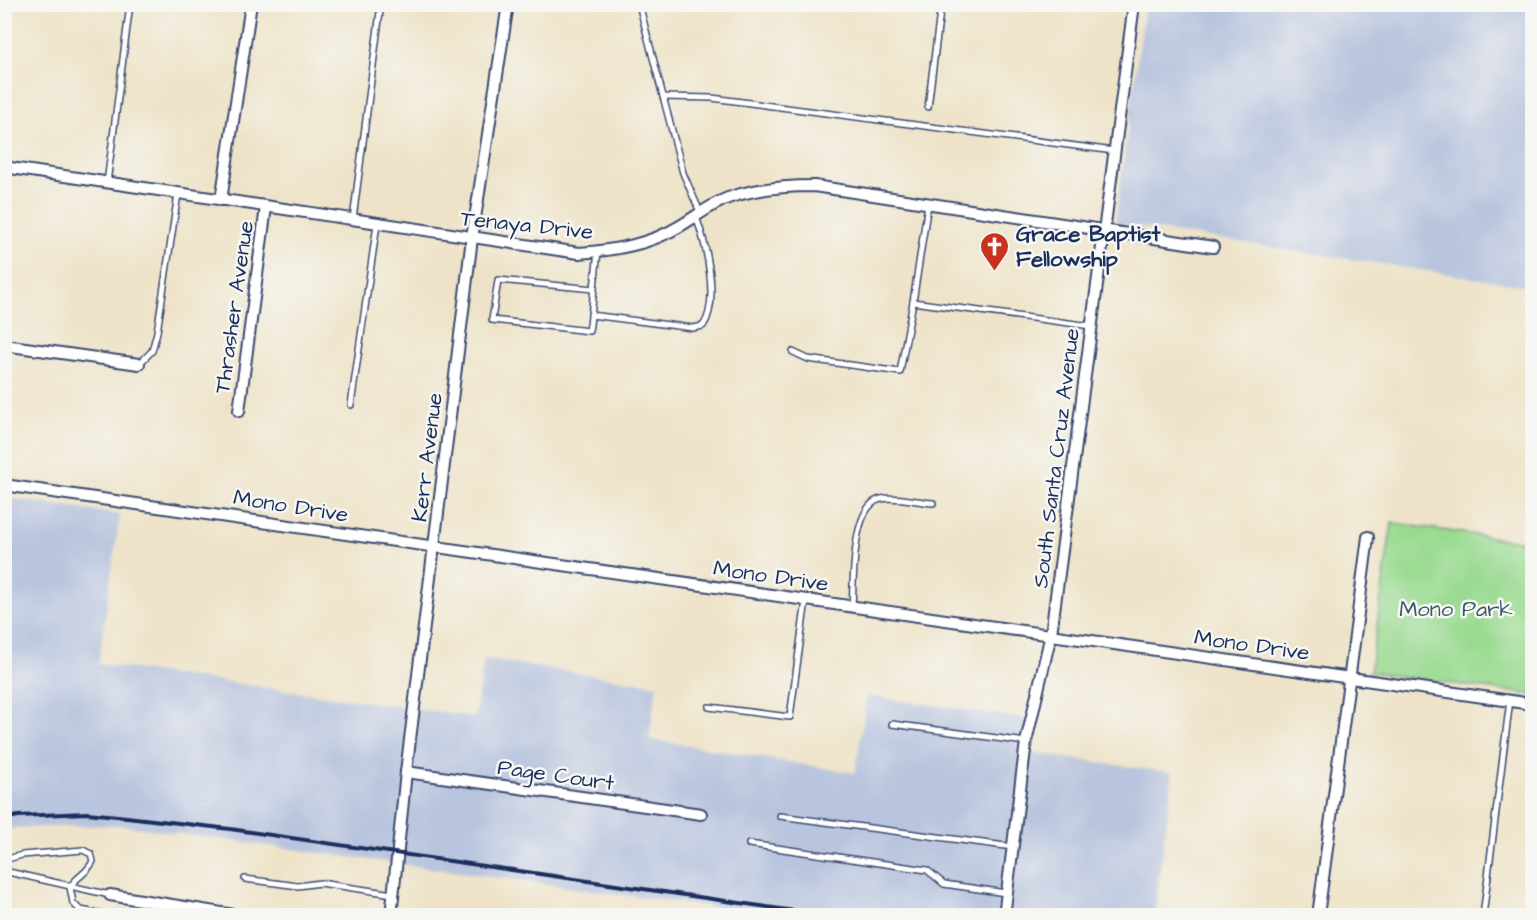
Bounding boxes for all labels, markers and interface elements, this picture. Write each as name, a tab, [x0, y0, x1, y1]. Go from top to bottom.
street label: Tenaya Drive	[459, 203, 595, 249]
street label: Thrasher Avenue	[207, 219, 262, 396]
place label: Grace Baptist Fellowship	[1016, 219, 1162, 275]
church icon: Grace Baptist Fellowship	[979, 230, 1011, 272]
street label: South Santa Cruz Avenue	[1025, 326, 1088, 590]
street label: Kerr Avenue	[404, 391, 451, 523]
street label: Mono Drive	[231, 482, 350, 531]
street label: Mono Drive	[711, 553, 830, 600]
park label: Mono Park	[1399, 594, 1513, 625]
street label: Mono Drive	[1192, 622, 1311, 669]
street label: Page Court	[495, 752, 616, 800]

